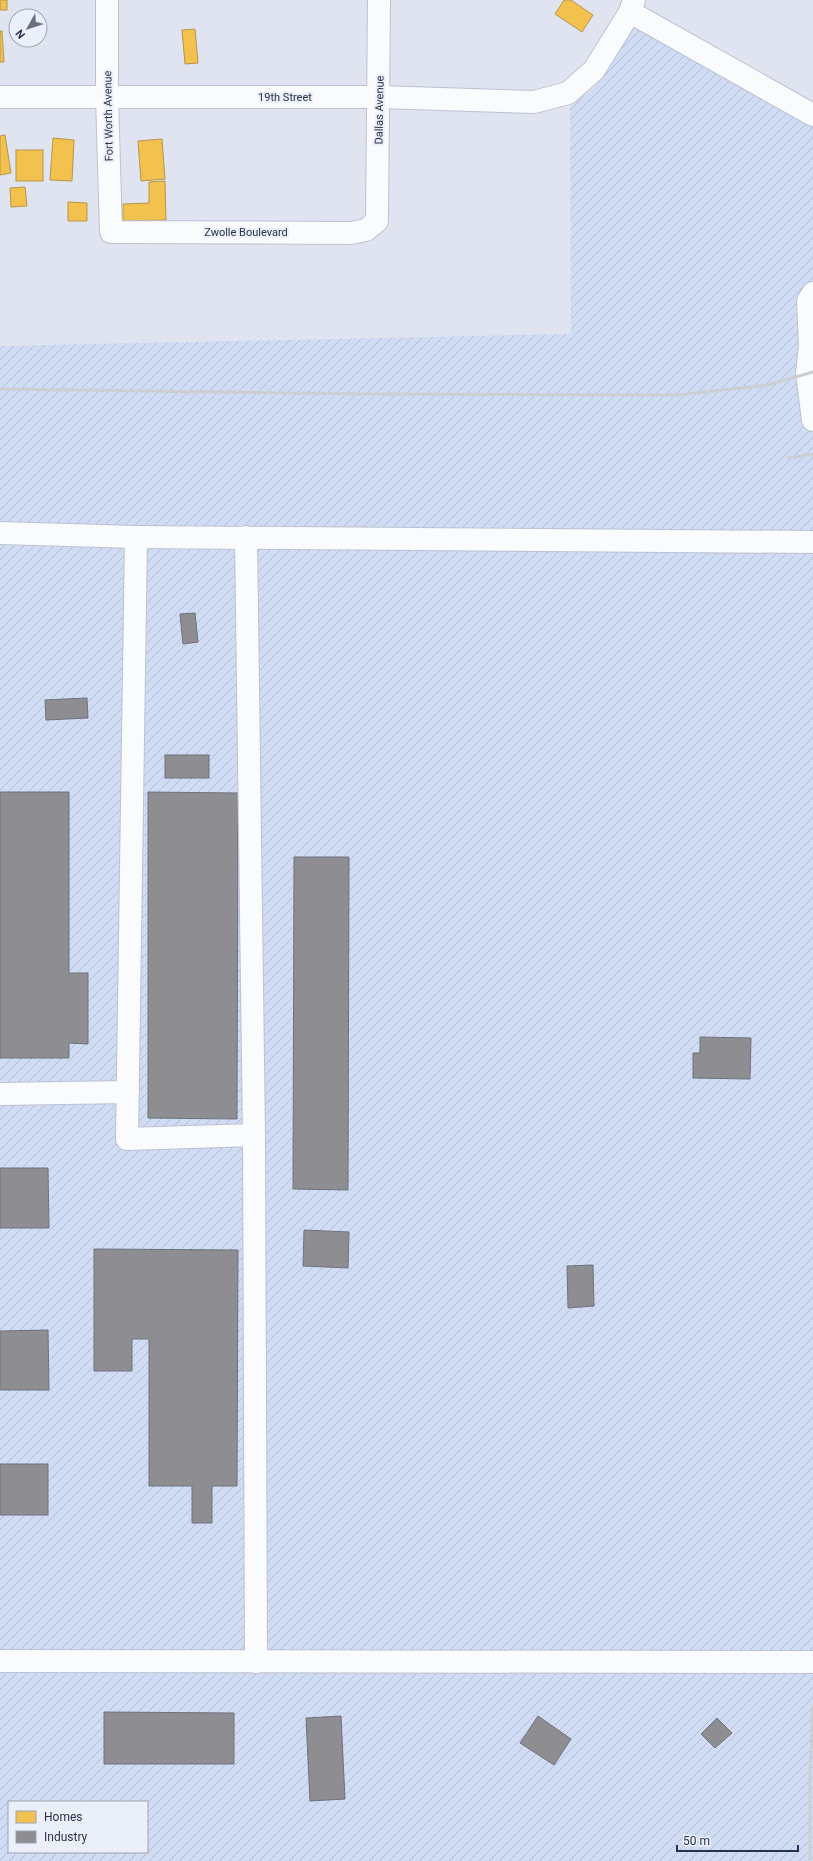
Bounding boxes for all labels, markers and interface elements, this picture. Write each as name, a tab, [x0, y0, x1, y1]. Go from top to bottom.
north arrow	[8, 8, 48, 48]
text: N	[13, 27, 28, 41]
street label: Fort Worth Avenue	[101, 70, 116, 161]
street label: Dallas Avenue	[372, 75, 387, 145]
street label: 19th Street	[258, 91, 312, 104]
street label: Zwolle Boulevard	[204, 226, 288, 239]
legend	[8, 1801, 148, 1853]
text: Homes	[44, 1810, 82, 1824]
scale bar	[677, 1827, 798, 1853]
text: Industry	[44, 1830, 88, 1844]
text: 50 m	[683, 1834, 710, 1848]

